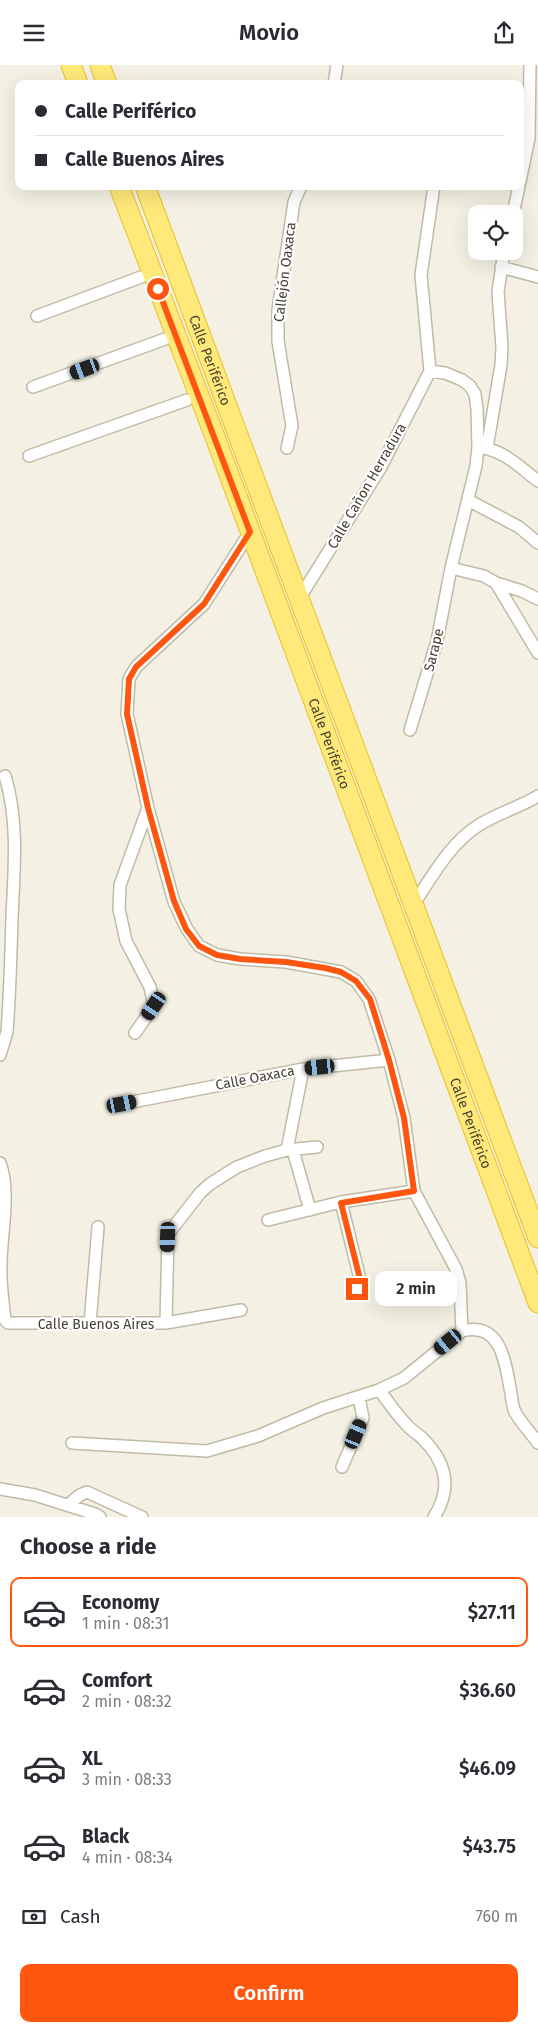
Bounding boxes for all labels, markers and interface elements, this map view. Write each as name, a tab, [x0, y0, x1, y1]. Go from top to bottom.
icon: menu	[20, 19, 48, 47]
text: Movio	[239, 19, 299, 46]
icon: share	[490, 19, 518, 47]
text: Calle Periférico	[65, 100, 196, 123]
text: Calle Buenos Aires	[65, 148, 224, 171]
map controls	[468, 205, 523, 260]
button: locate	[468, 205, 523, 260]
street label: Callejón Oaxaca	[270, 221, 300, 323]
route start	[147, 278, 169, 300]
street label: Calle Periférico	[185, 312, 235, 408]
car	[68, 357, 101, 381]
street label: Calle Cañon Herradura	[324, 420, 410, 552]
street label: Sarape	[420, 627, 448, 673]
street label: Calle Periférico	[305, 696, 354, 791]
car	[139, 989, 168, 1023]
car	[304, 1058, 335, 1076]
street label: Calle Oaxaca	[214, 1062, 296, 1094]
street label: Calle Periférico	[446, 1075, 496, 1171]
car	[105, 1094, 138, 1114]
car	[159, 1222, 176, 1252]
callout: 2 min	[374, 1271, 457, 1307]
route end	[346, 1278, 368, 1300]
text: 2 min	[396, 1279, 436, 1298]
street label: Calle Buenos Aires	[38, 1316, 155, 1333]
car	[431, 1327, 464, 1357]
car	[343, 1417, 368, 1451]
text: Choose a ride	[20, 1533, 156, 1560]
icon: car	[22, 1590, 67, 1635]
text: Economy	[82, 1591, 159, 1614]
text: $27.11	[468, 1601, 516, 1624]
text: 1 min · 08:31	[82, 1614, 169, 1633]
icon: car	[22, 1668, 67, 1713]
text: Comfort	[82, 1669, 152, 1692]
text: $36.60	[459, 1679, 516, 1702]
text: 2 min · 08:32	[82, 1692, 172, 1711]
icon: car	[22, 1746, 67, 1791]
text: XL	[82, 1747, 103, 1770]
text: $46.09	[459, 1757, 516, 1780]
text: 3 min · 08:33	[82, 1770, 172, 1789]
icon: car	[22, 1824, 67, 1869]
text: Black	[82, 1825, 129, 1848]
text: $43.75	[462, 1835, 516, 1858]
text: 4 min · 08:34	[82, 1848, 173, 1867]
icon: cash	[20, 1903, 48, 1931]
text: Cash	[60, 1905, 101, 1928]
text: 760 m	[476, 1907, 518, 1926]
button: Confirm	[20, 1964, 518, 2022]

